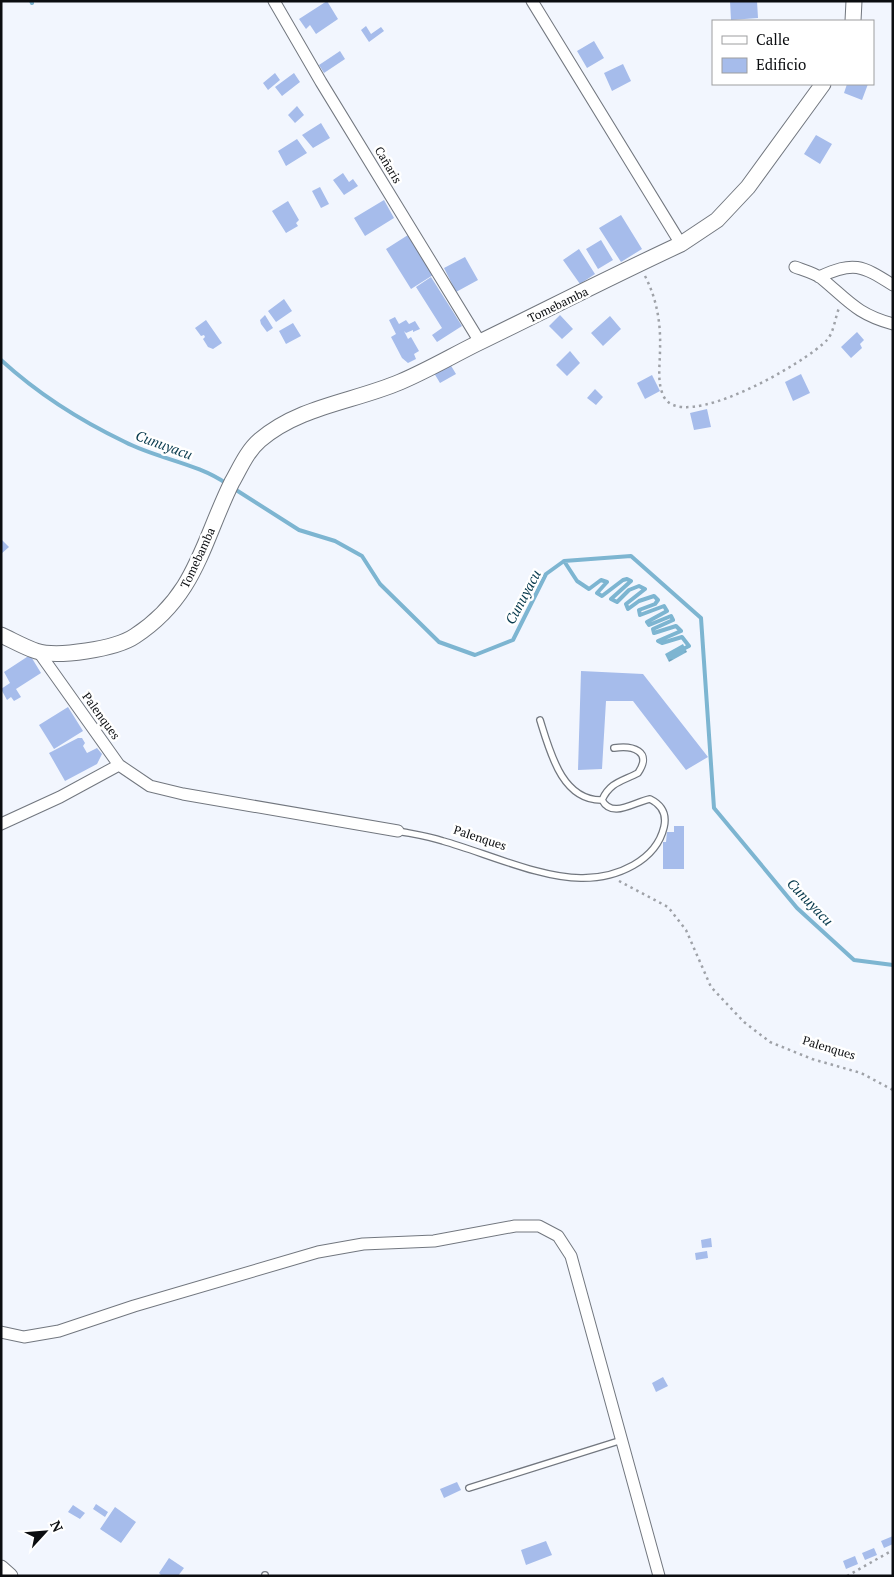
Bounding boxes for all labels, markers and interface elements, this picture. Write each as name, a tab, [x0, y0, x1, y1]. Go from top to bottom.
legend	[712, 20, 874, 85]
text: Calle	[756, 29, 790, 49]
text: Edificio	[756, 54, 806, 74]
street label: Cañaris	[372, 144, 405, 186]
street label: Tomebamba	[525, 284, 590, 326]
water label: Cunuyacu	[133, 425, 195, 464]
street label: Tomebamba	[177, 525, 218, 591]
water label: Cunuyacu	[500, 566, 545, 627]
street label: Palenques	[79, 689, 124, 742]
street label: Palenques	[452, 822, 508, 853]
water label: Cunuyacu	[783, 874, 838, 930]
street label: Palenques	[801, 1032, 857, 1063]
north arrow	[20, 1507, 70, 1557]
text: N	[46, 1517, 68, 1535]

